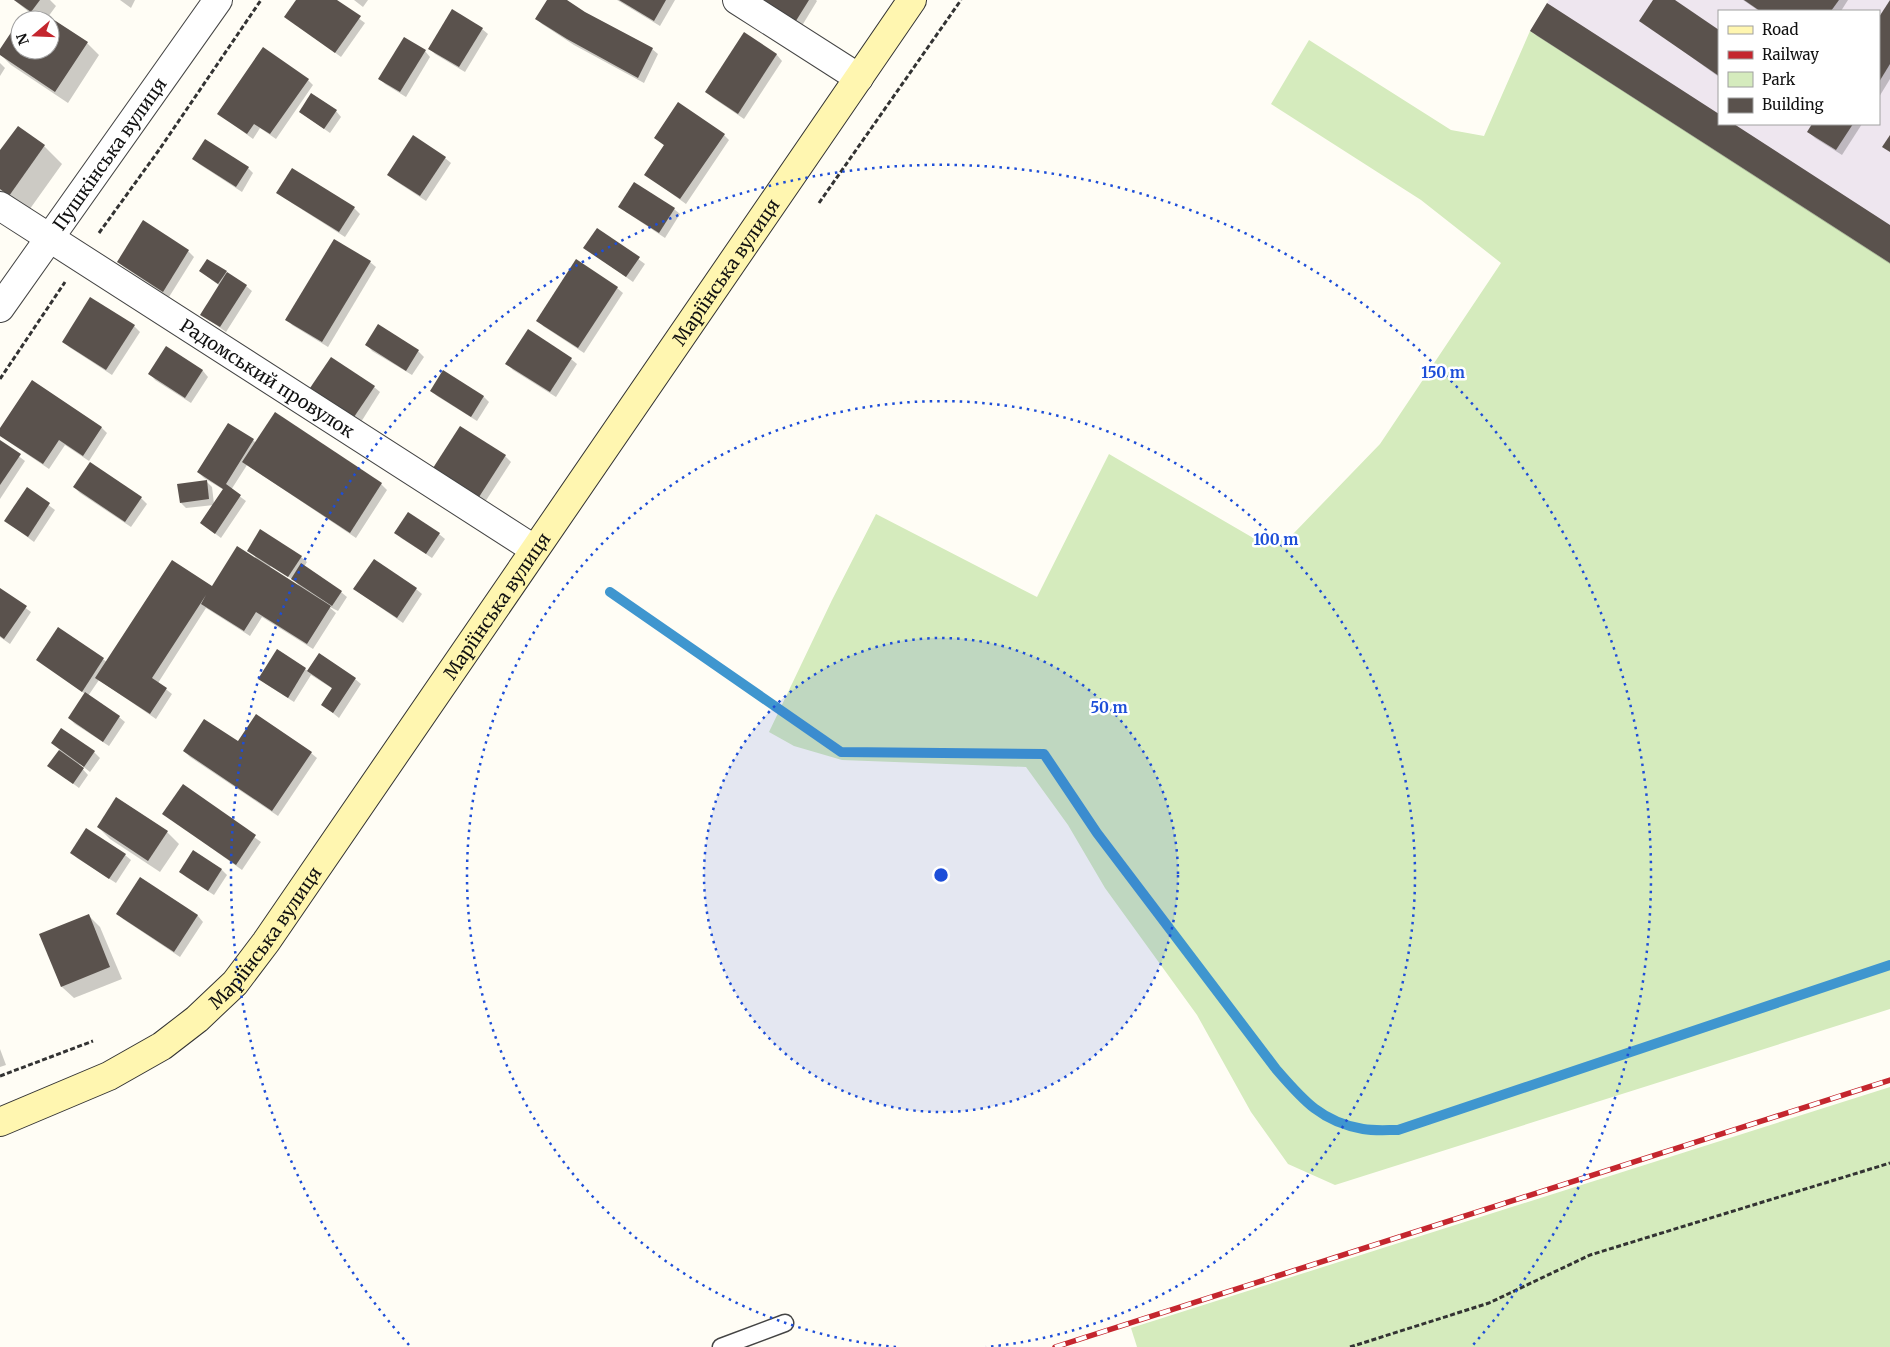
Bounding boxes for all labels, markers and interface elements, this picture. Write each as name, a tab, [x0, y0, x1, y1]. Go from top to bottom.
north arrow	[10, 10, 60, 60]
legend	[1718, 10, 1880, 125]
text: Road	[1762, 20, 1798, 39]
text: N	[12, 31, 33, 47]
text: Railway	[1762, 45, 1819, 64]
text: Park	[1762, 70, 1796, 89]
street label: Пушкінська вулиця	[47, 73, 171, 235]
text: Building	[1762, 95, 1824, 114]
street label: Маріїнська вулиця	[667, 194, 784, 349]
street label: Радомський провулок	[176, 313, 360, 443]
text: 150 m	[1421, 363, 1465, 382]
street label: Маріїнська вулиця	[438, 528, 555, 683]
text: 100 m	[1254, 530, 1298, 549]
text: 50 m	[1090, 698, 1128, 717]
street label: Маріїнська вулиця	[204, 862, 326, 1014]
centre of rings	[932, 866, 950, 884]

